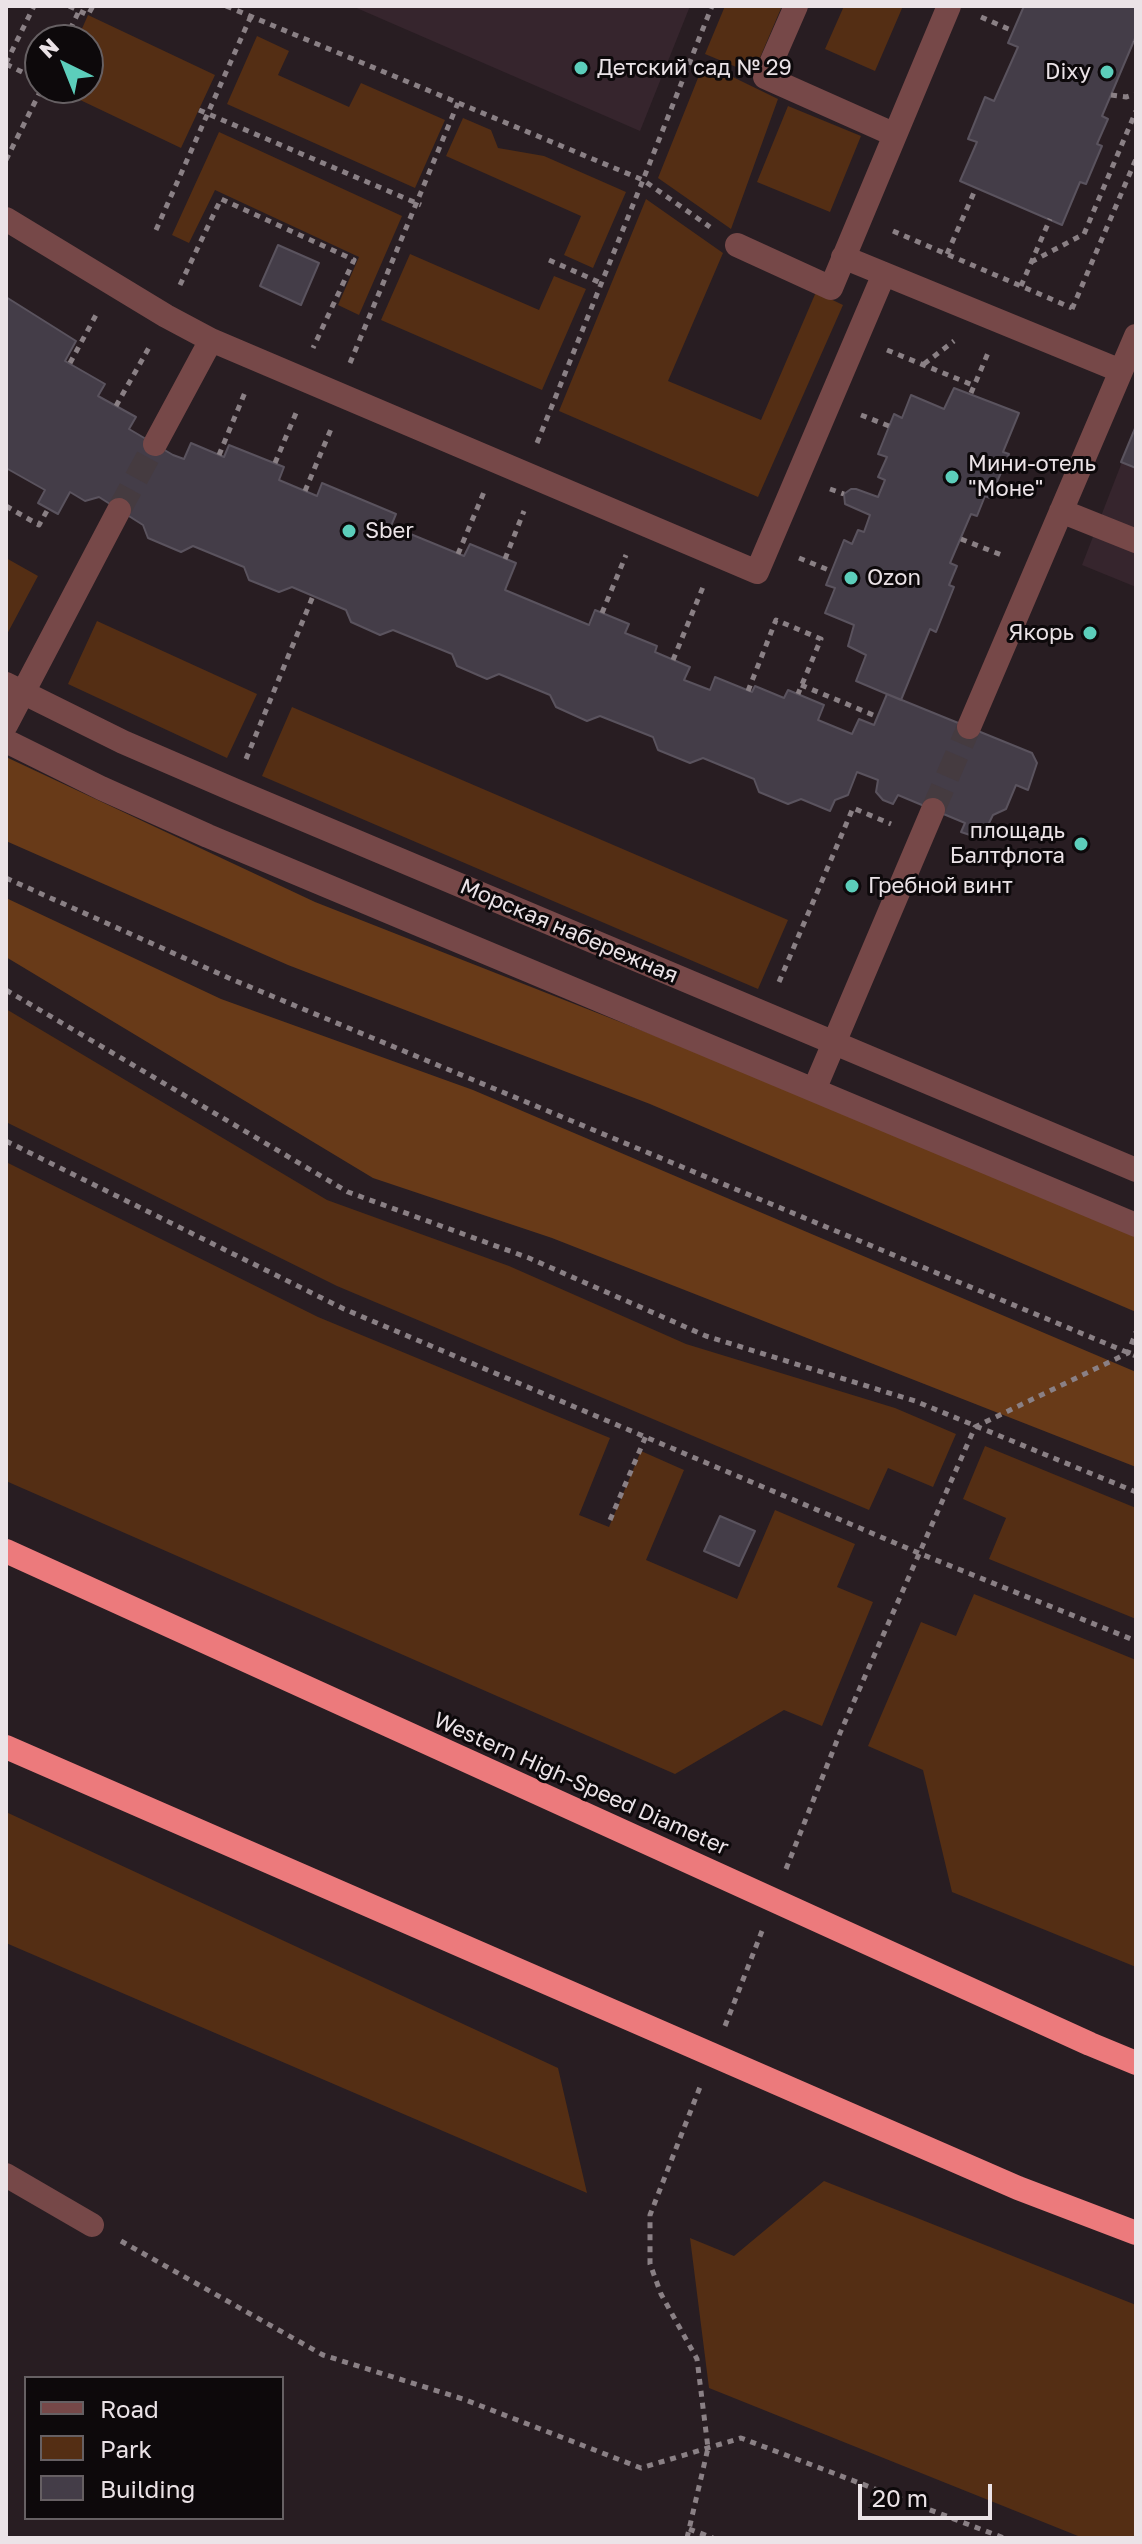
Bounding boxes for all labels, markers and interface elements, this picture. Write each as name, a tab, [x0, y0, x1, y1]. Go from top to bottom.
north arrow	[24, 24, 104, 104]
text: N	[33, 32, 64, 63]
place label: Детский сад № 29	[597, 55, 792, 81]
marker: Детский сад № 29	[572, 59, 590, 77]
place label: Dixy	[1045, 59, 1091, 85]
marker: Dixy	[1098, 63, 1116, 81]
place label: Мини-отель "Моне"	[968, 451, 1096, 502]
marker: Мини-отель "Моне"	[943, 468, 961, 486]
place label: Sber	[365, 518, 414, 544]
marker: Sber	[340, 522, 358, 540]
place label: Ozon	[867, 565, 921, 591]
marker: Ozon	[842, 569, 860, 587]
place label: Якорь	[1008, 620, 1074, 646]
marker: Якорь	[1081, 624, 1099, 642]
place label: площадь Балтфлота	[950, 818, 1065, 870]
marker: площадь Балтфлота	[1072, 835, 1090, 853]
street label: Морская набережная	[456, 873, 682, 989]
place label: Гребной винт	[868, 873, 1013, 899]
marker: Гребной винт	[843, 877, 861, 895]
street label: Western High-Speed Diameter	[429, 1707, 733, 1861]
legend	[24, 2376, 284, 2520]
text: Road	[100, 2394, 159, 2423]
text: Park	[100, 2434, 152, 2463]
scale bar	[862, 2468, 996, 2518]
text: Building	[100, 2474, 195, 2503]
text: 20 m	[872, 2483, 928, 2512]

